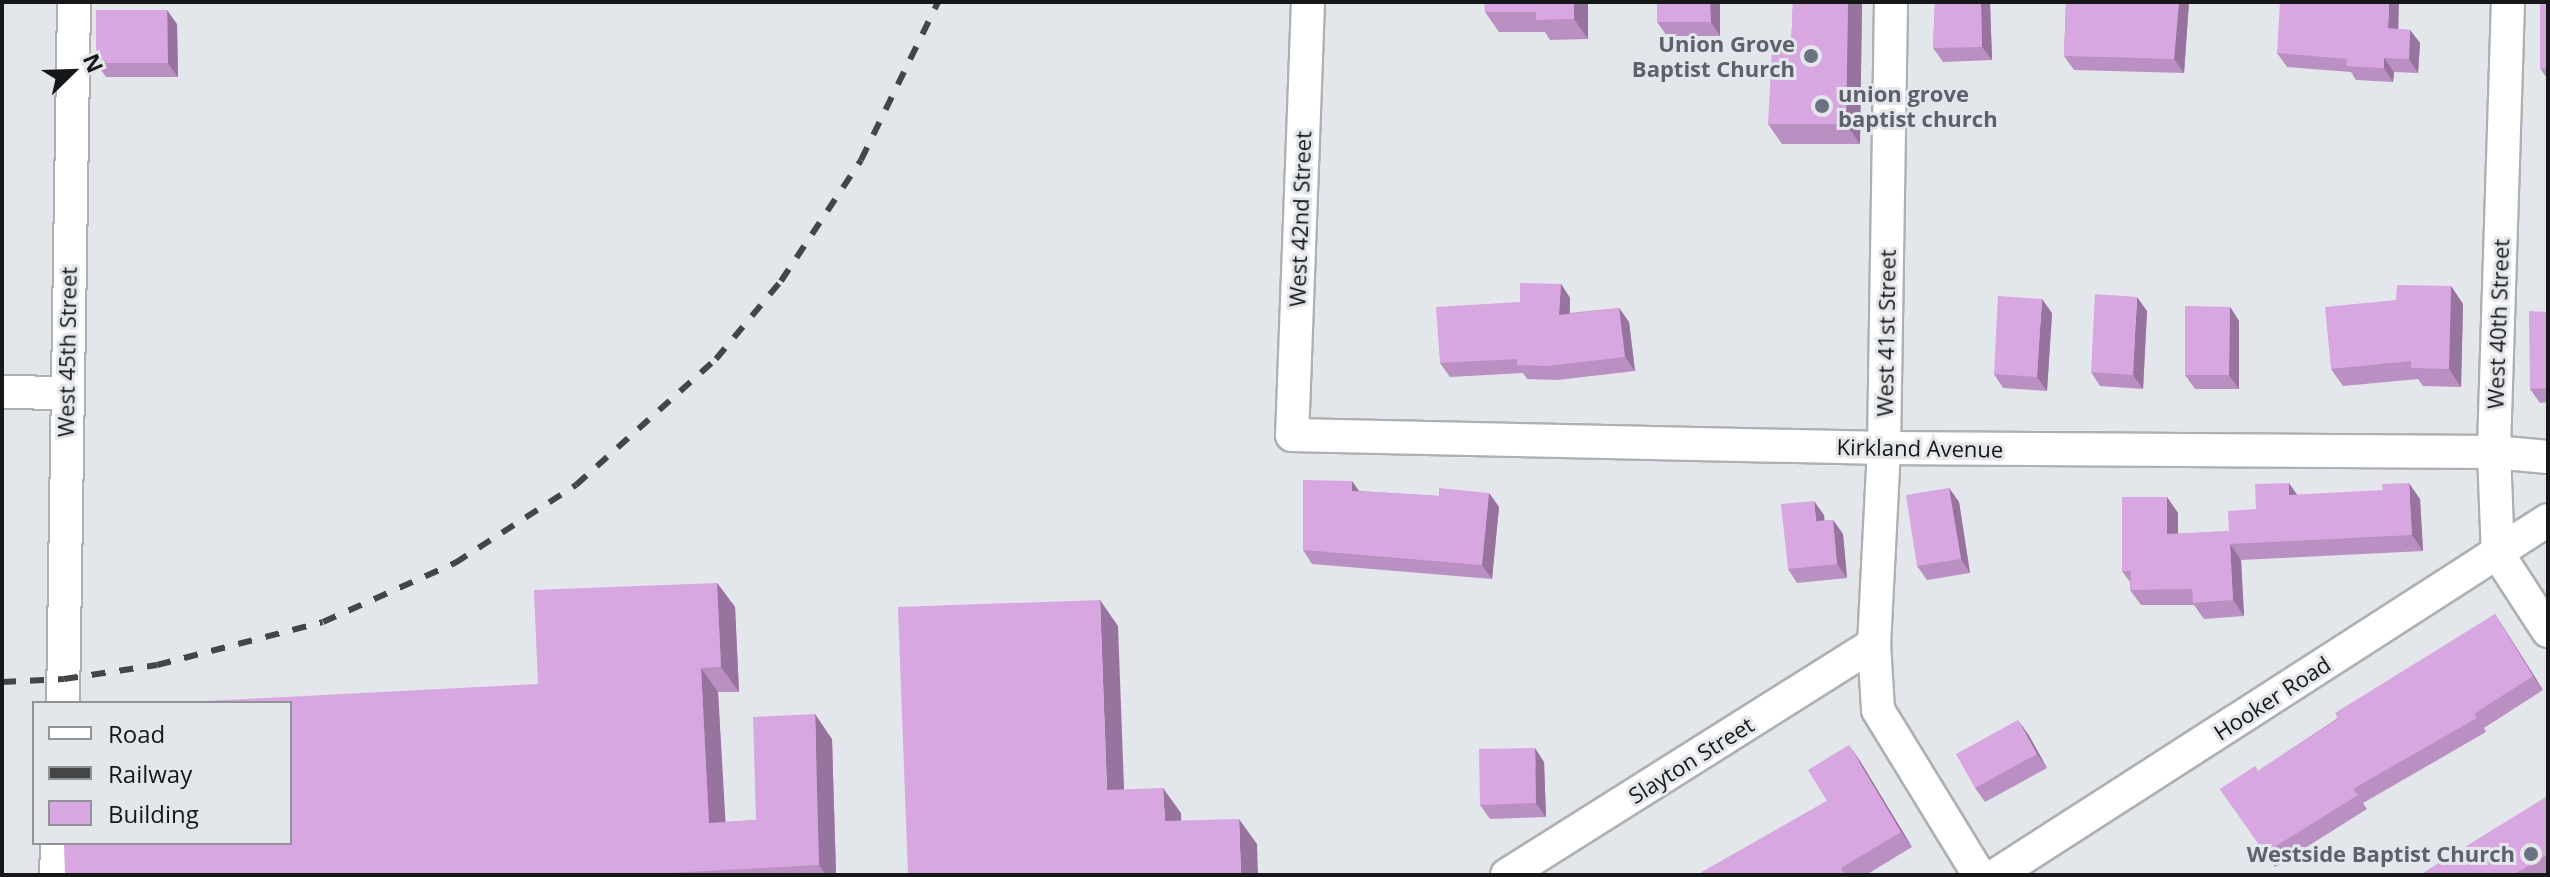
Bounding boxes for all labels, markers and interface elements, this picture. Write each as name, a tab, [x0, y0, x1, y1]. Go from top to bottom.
place label: Union Grove Baptist Church	[1632, 30, 1795, 82]
north arrow	[32, 32, 112, 112]
marker: Union Grove Baptist Church	[1802, 47, 1820, 65]
text: N	[77, 49, 111, 77]
place label: union grove baptist church	[1838, 80, 1998, 132]
marker: union grove baptist church	[1813, 97, 1831, 115]
street label: West 42nd Street	[1284, 131, 1316, 307]
street label: West 40th Street	[2482, 238, 2514, 410]
street label: West 41st Street	[1871, 249, 1901, 417]
street label: West 45th Street	[52, 267, 82, 437]
street label: Kirkland Avenue	[1836, 433, 2004, 463]
street label: Hooker Road	[2209, 650, 2335, 746]
legend	[32, 701, 292, 845]
street label: Slayton Street	[1624, 711, 1758, 809]
text: Road	[108, 717, 165, 750]
text: Railway	[108, 757, 192, 790]
text: Building	[108, 797, 199, 830]
place label: Westside Baptist Church	[2247, 841, 2515, 867]
marker: Westside Baptist Church	[2522, 845, 2540, 863]

